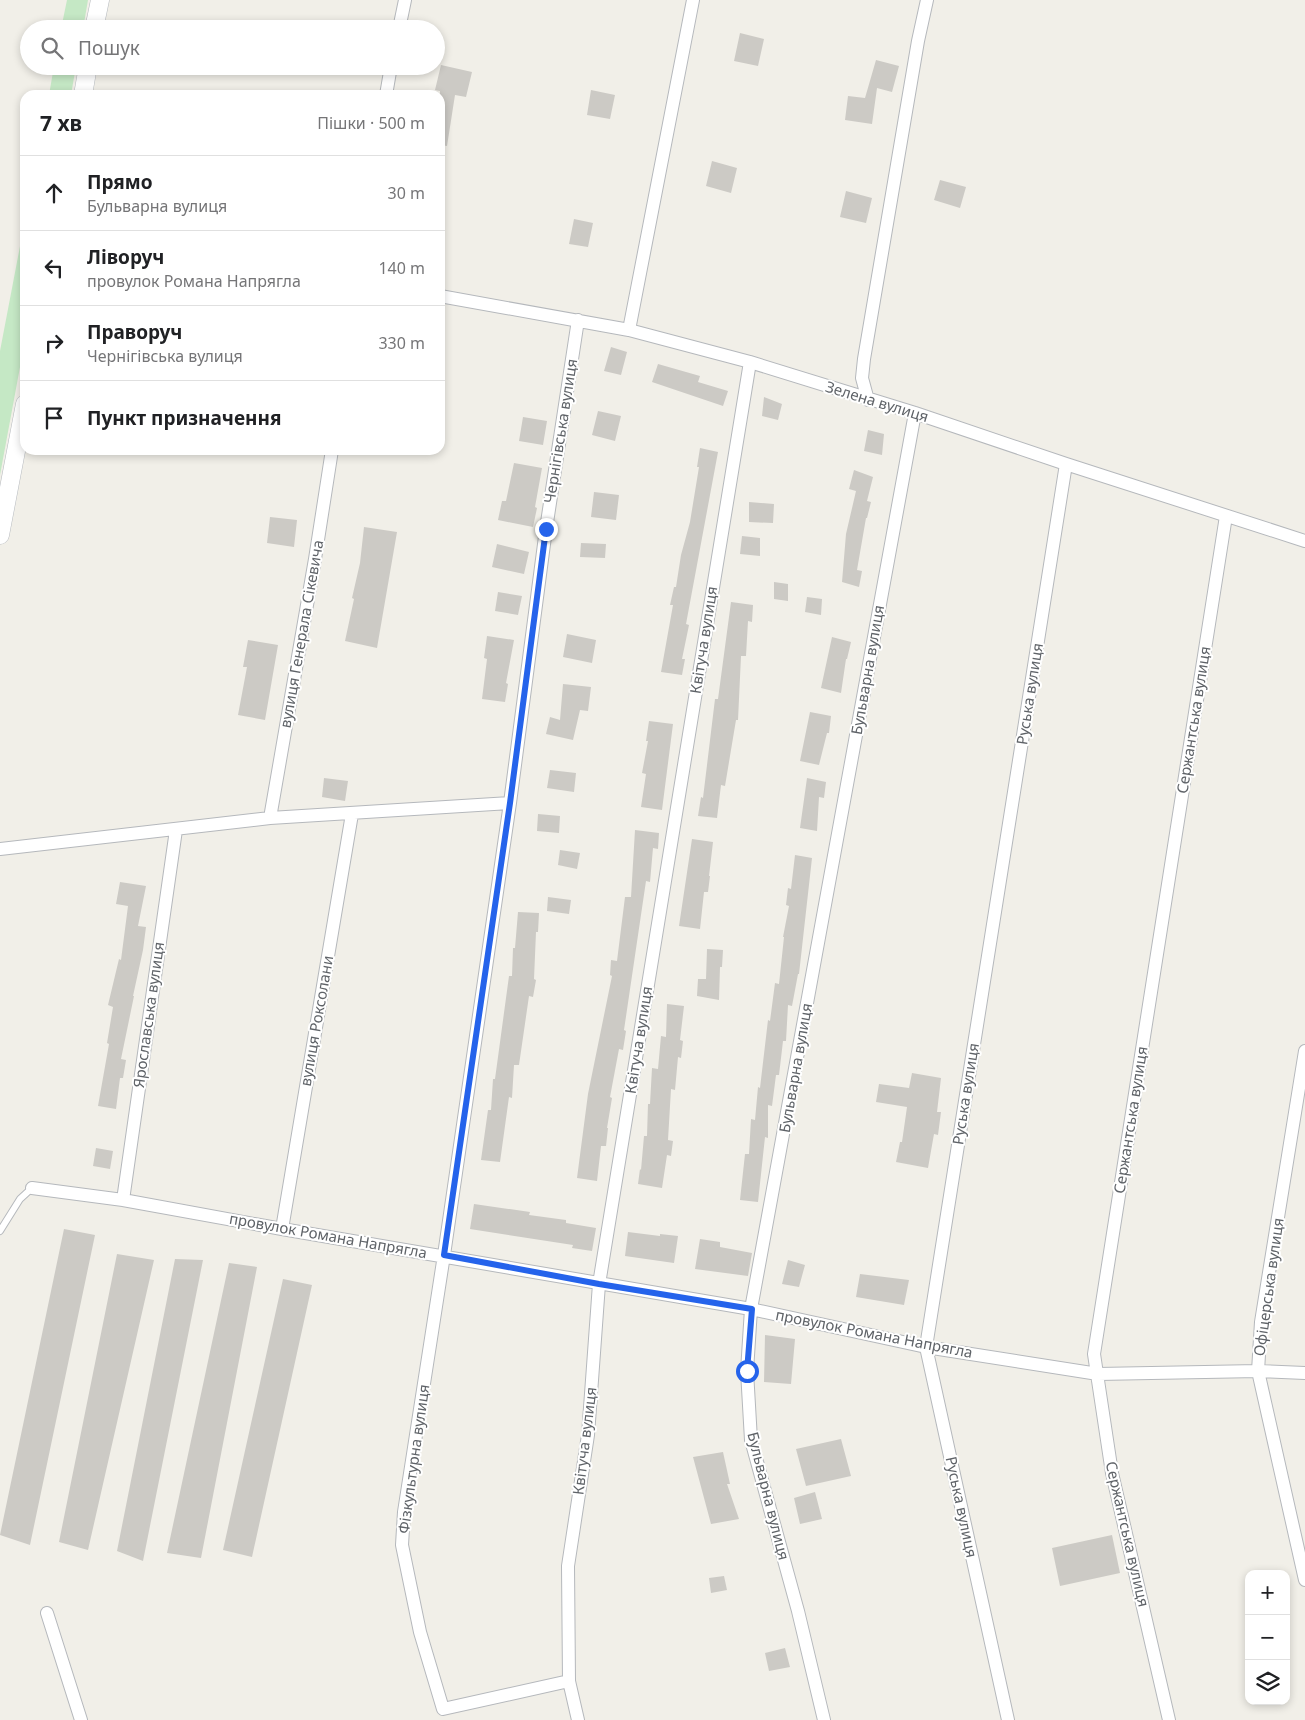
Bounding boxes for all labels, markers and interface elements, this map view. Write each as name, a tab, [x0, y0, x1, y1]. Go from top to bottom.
search box	[20, 20, 445, 75]
icon: search	[38, 34, 66, 62]
text: Пошук	[78, 35, 140, 61]
text: 7 хв	[40, 109, 82, 137]
text: Пішки · 500 m	[317, 112, 425, 134]
text: Прямо	[87, 169, 153, 195]
icon: ahead	[40, 179, 68, 207]
text: 30 m	[388, 182, 425, 204]
text: Бульварна вулиця	[87, 195, 227, 217]
text: Ліворуч	[87, 244, 164, 270]
icon: left	[40, 254, 68, 282]
text: 140 m	[378, 257, 425, 279]
text: провулок Романа Напрягла	[87, 270, 301, 292]
text: Праворуч	[87, 319, 182, 345]
icon: right	[40, 329, 68, 357]
text: 330 m	[378, 332, 425, 354]
text: Чернігівська вулиця	[87, 345, 243, 367]
street label: Чернігівська вулиця	[539, 357, 581, 505]
street label: Зелена вулиця	[823, 376, 931, 426]
icon: arrive	[40, 404, 68, 432]
text: Пункт призначення	[87, 405, 281, 431]
route end	[535, 518, 558, 541]
street label: вулиця Генерала Сікевича	[275, 538, 327, 729]
street label: Квітуча вулиця	[685, 585, 721, 695]
street label: Бульварна вулиця	[846, 603, 888, 736]
street label: Руська вулиця	[1011, 641, 1047, 746]
street label: Сержантська вулиця	[1171, 645, 1215, 795]
street label: Ярославська вулиця	[128, 941, 168, 1089]
street label: вулиця Роксолани	[295, 954, 337, 1088]
street label: Квітуча вулиця	[620, 985, 656, 1095]
street label: Бульварна вулиця	[774, 1001, 816, 1134]
street label: Руська вулиця	[947, 1041, 983, 1146]
street label: Сержантська вулиця	[1108, 1045, 1152, 1195]
street label: провулок Романа Напрягла	[228, 1208, 429, 1262]
street label: Офіцерська вулиця	[1248, 1216, 1288, 1357]
street label: провулок Романа Напрягла	[774, 1304, 975, 1362]
route start	[736, 1360, 759, 1383]
street label: Фізкультурна вулиця	[393, 1383, 433, 1535]
street label: Квітуча вулиця	[567, 1386, 601, 1496]
street label: Бульварна вулиця	[743, 1430, 795, 1562]
street label: Руська вулиця	[942, 1454, 982, 1559]
street label: Сержантська вулиця	[1101, 1459, 1154, 1609]
map controls	[1245, 1570, 1290, 1705]
button: +	[1245, 1570, 1290, 1615]
button: −	[1245, 1615, 1290, 1660]
button: layers	[1245, 1660, 1290, 1705]

